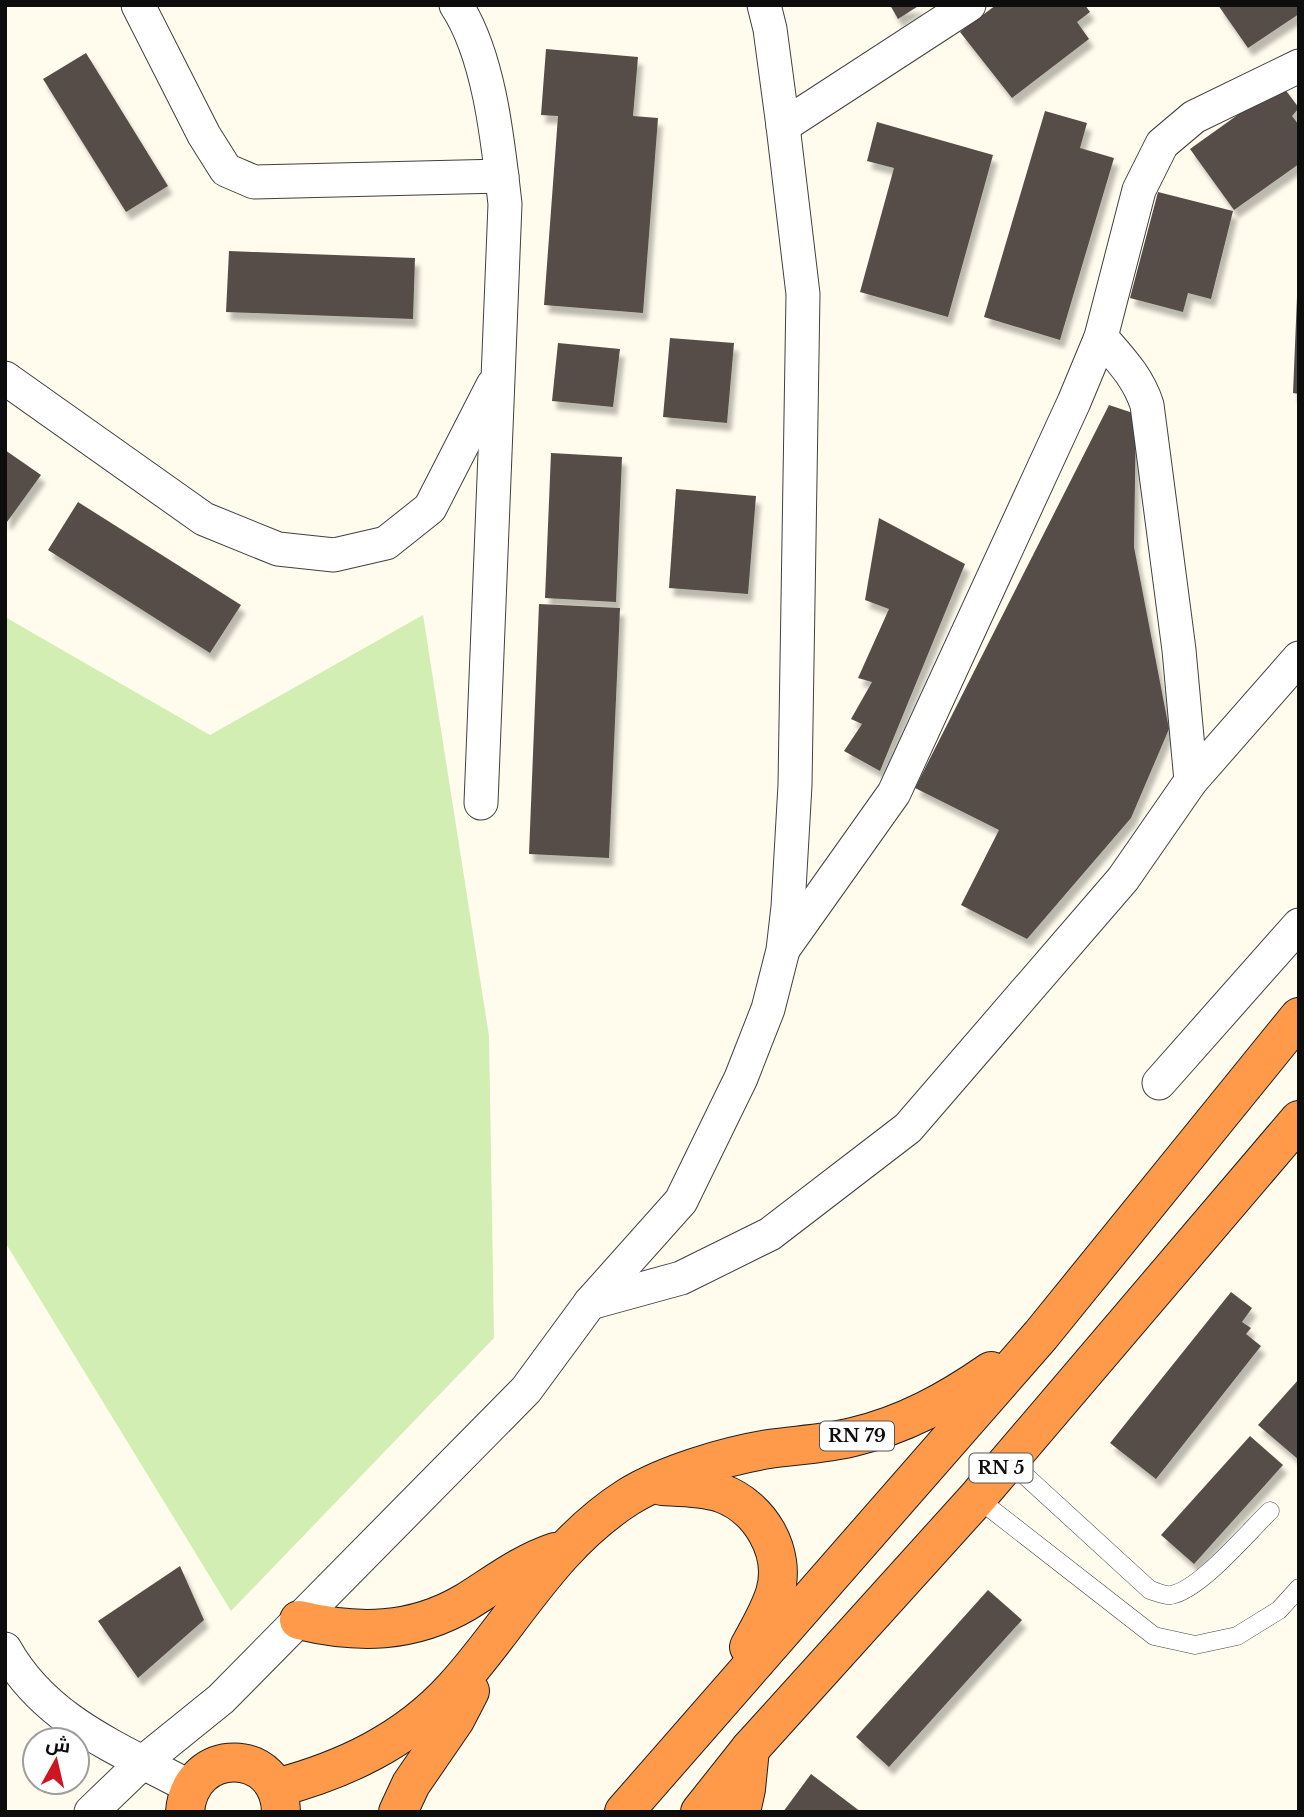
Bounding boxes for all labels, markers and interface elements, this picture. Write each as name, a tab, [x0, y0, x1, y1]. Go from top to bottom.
road number: RN 79	[820, 1422, 894, 1450]
road number: RN 5	[970, 1454, 1032, 1483]
north arrow	[21, 1726, 91, 1796]
text: ش	[45, 1732, 72, 1758]

